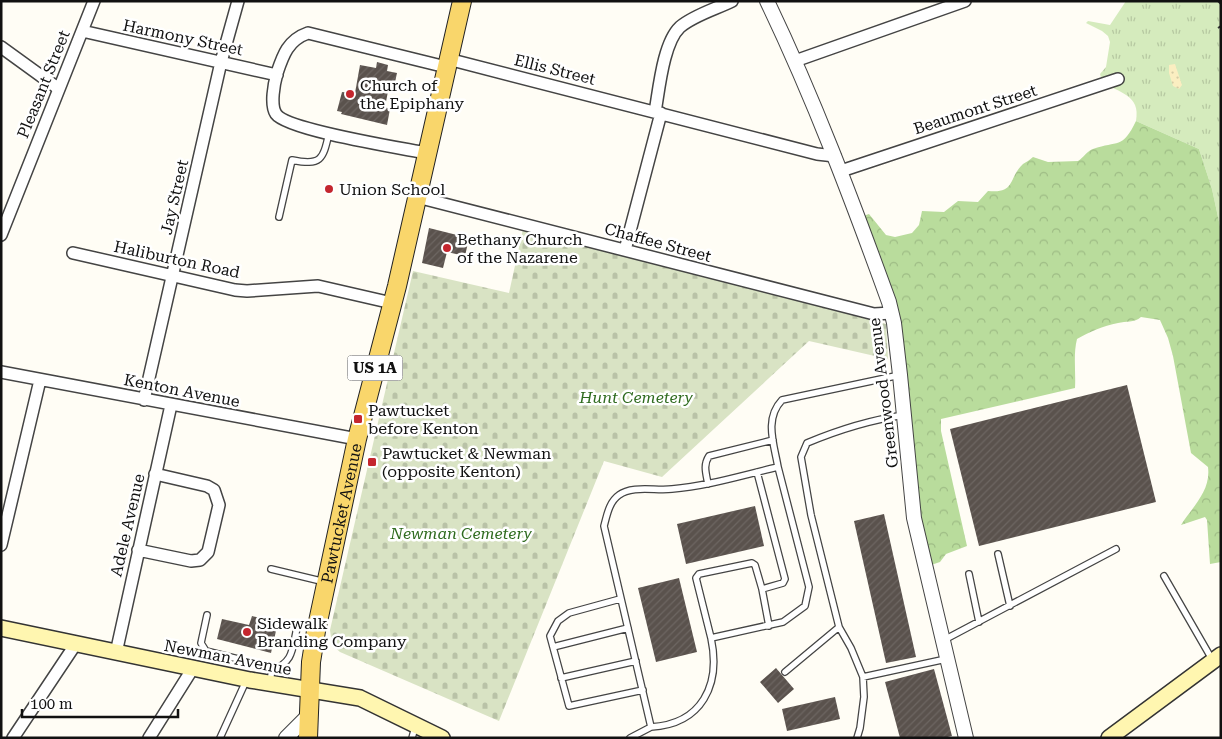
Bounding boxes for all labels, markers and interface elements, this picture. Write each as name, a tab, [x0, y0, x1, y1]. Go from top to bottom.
street label: Harmony Street	[121, 15, 245, 60]
street label: Pleasant Street	[13, 27, 74, 141]
street label: Ellis Street	[512, 50, 597, 89]
place label: Church of the Epiphany	[360, 76, 465, 113]
street label: Beaumont Street	[911, 81, 1039, 138]
marker: Church of the Epiphany	[344, 88, 356, 100]
street label: Jay Street	[157, 158, 192, 236]
place label: Union School	[339, 180, 445, 199]
marker: Union School	[323, 183, 335, 195]
street label: Chaffee Street	[602, 219, 713, 266]
place label: Bethany Church of the Nazarene	[457, 230, 583, 267]
street label: Haliburton Road	[112, 237, 242, 282]
marker: Bethany Church of the Nazarene	[441, 242, 453, 254]
street label: Greenwood Avenue	[865, 317, 902, 469]
road number: US 1A	[348, 356, 402, 380]
street label: Kenton Avenue	[122, 370, 242, 411]
park label: Hunt Cemetery	[578, 388, 694, 407]
place label: Pawtucket before Kenton	[368, 401, 479, 438]
marker: Pawtucket before Kenton	[352, 413, 364, 425]
street label: Pawtucket Avenue	[317, 441, 366, 585]
place label: Pawtucket & Newman (opposite Kenton)	[382, 444, 551, 481]
marker: Pawtucket & Newman (opposite Kenton)	[366, 456, 378, 468]
street label: Adele Avenue	[106, 472, 149, 579]
park label: Newman Cemetery	[389, 524, 532, 543]
place label: Sidewalk Branding Company	[257, 614, 407, 651]
marker: Sidewalk Branding Company	[241, 626, 253, 638]
street label: Newman Avenue	[163, 636, 293, 679]
scale bar	[22, 686, 179, 718]
text: 100 m	[30, 695, 73, 713]

